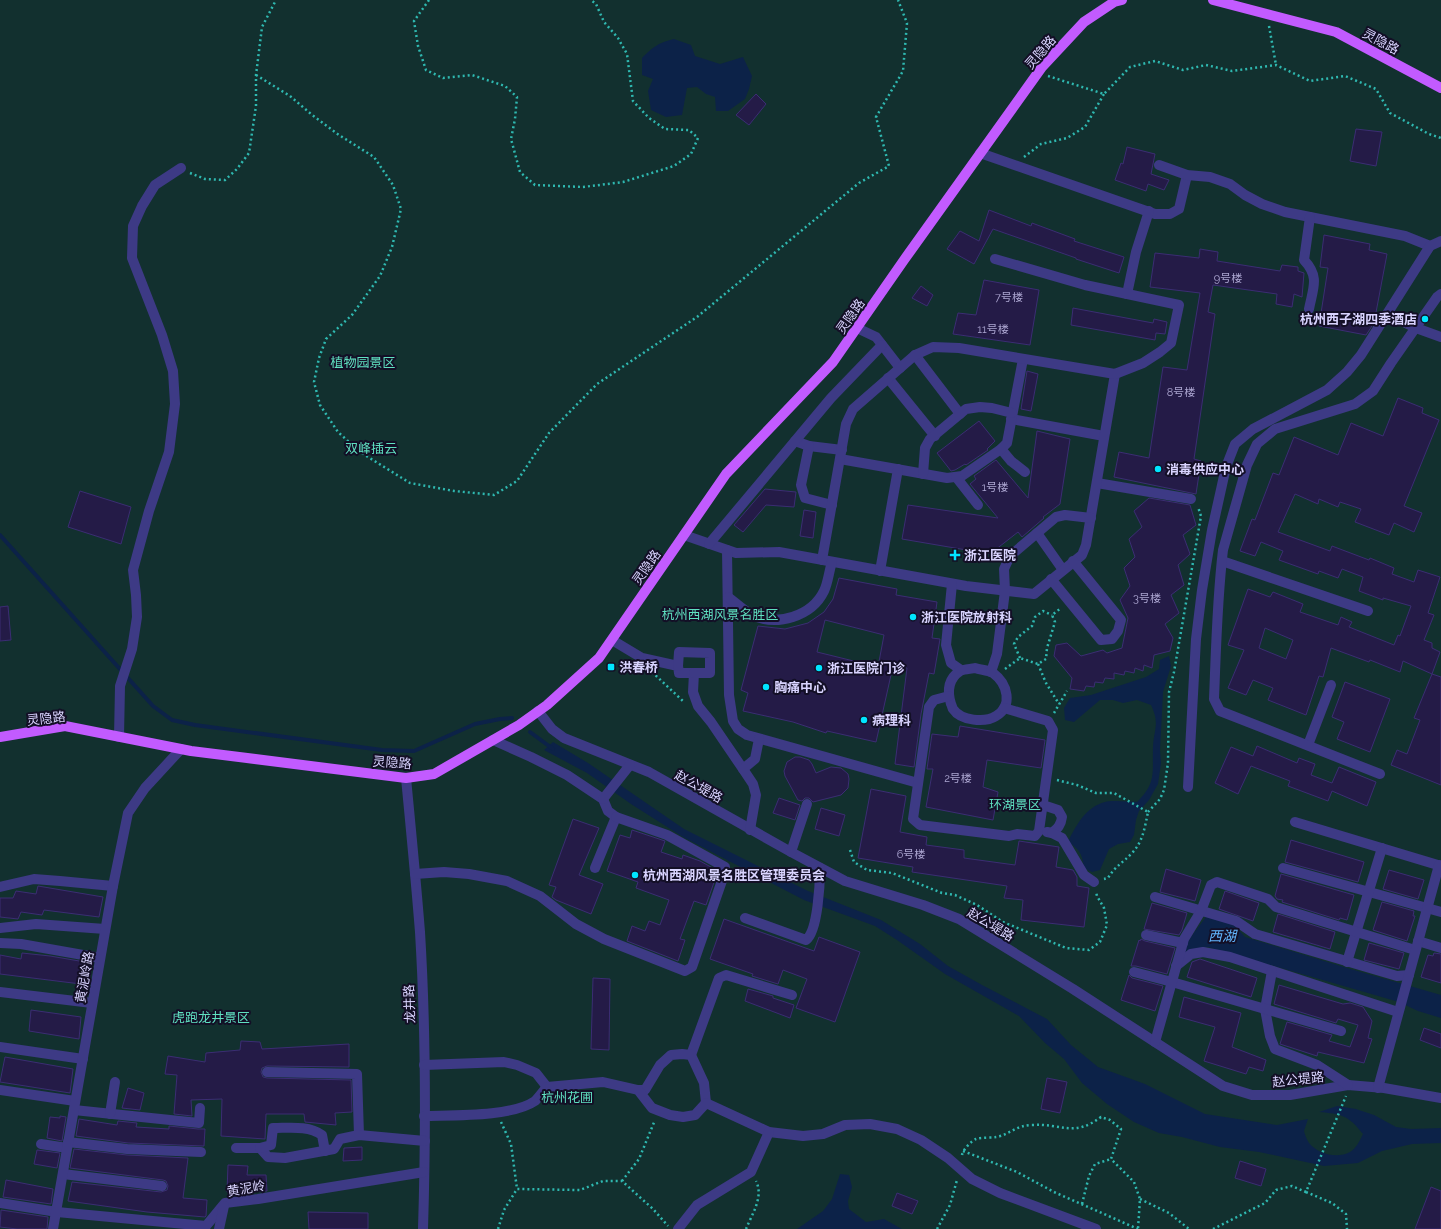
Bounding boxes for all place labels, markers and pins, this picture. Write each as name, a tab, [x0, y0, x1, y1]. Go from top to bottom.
place label: 杭州西子湖四季酒店	[1300, 312, 1417, 327]
marker: 杭州西子湖四季酒店	[1420, 314, 1430, 324]
place label: 消毒供应中心	[1166, 462, 1244, 477]
marker: 消毒供应中心	[1153, 464, 1163, 474]
place label: 浙江医院	[964, 548, 1016, 563]
marker: 浙江医院	[949, 549, 961, 561]
place label: 浙江医院放射科	[921, 610, 1012, 625]
marker: 浙江医院放射科	[908, 612, 918, 622]
place label: 洪春桥	[619, 660, 658, 675]
place label: 浙江医院门诊	[827, 661, 905, 676]
marker: 洪春桥	[606, 662, 616, 672]
marker: 浙江医院门诊	[814, 663, 824, 673]
place label: 胸痛中心	[774, 680, 826, 695]
marker: 胸痛中心	[761, 682, 771, 692]
place label: 病理科	[872, 713, 911, 728]
marker: 病理科	[859, 715, 869, 725]
place label: 杭州西湖风景名胜区管理委员会	[643, 868, 825, 883]
marker: 杭州西湖风景名胜区管理委员会	[630, 870, 640, 880]

